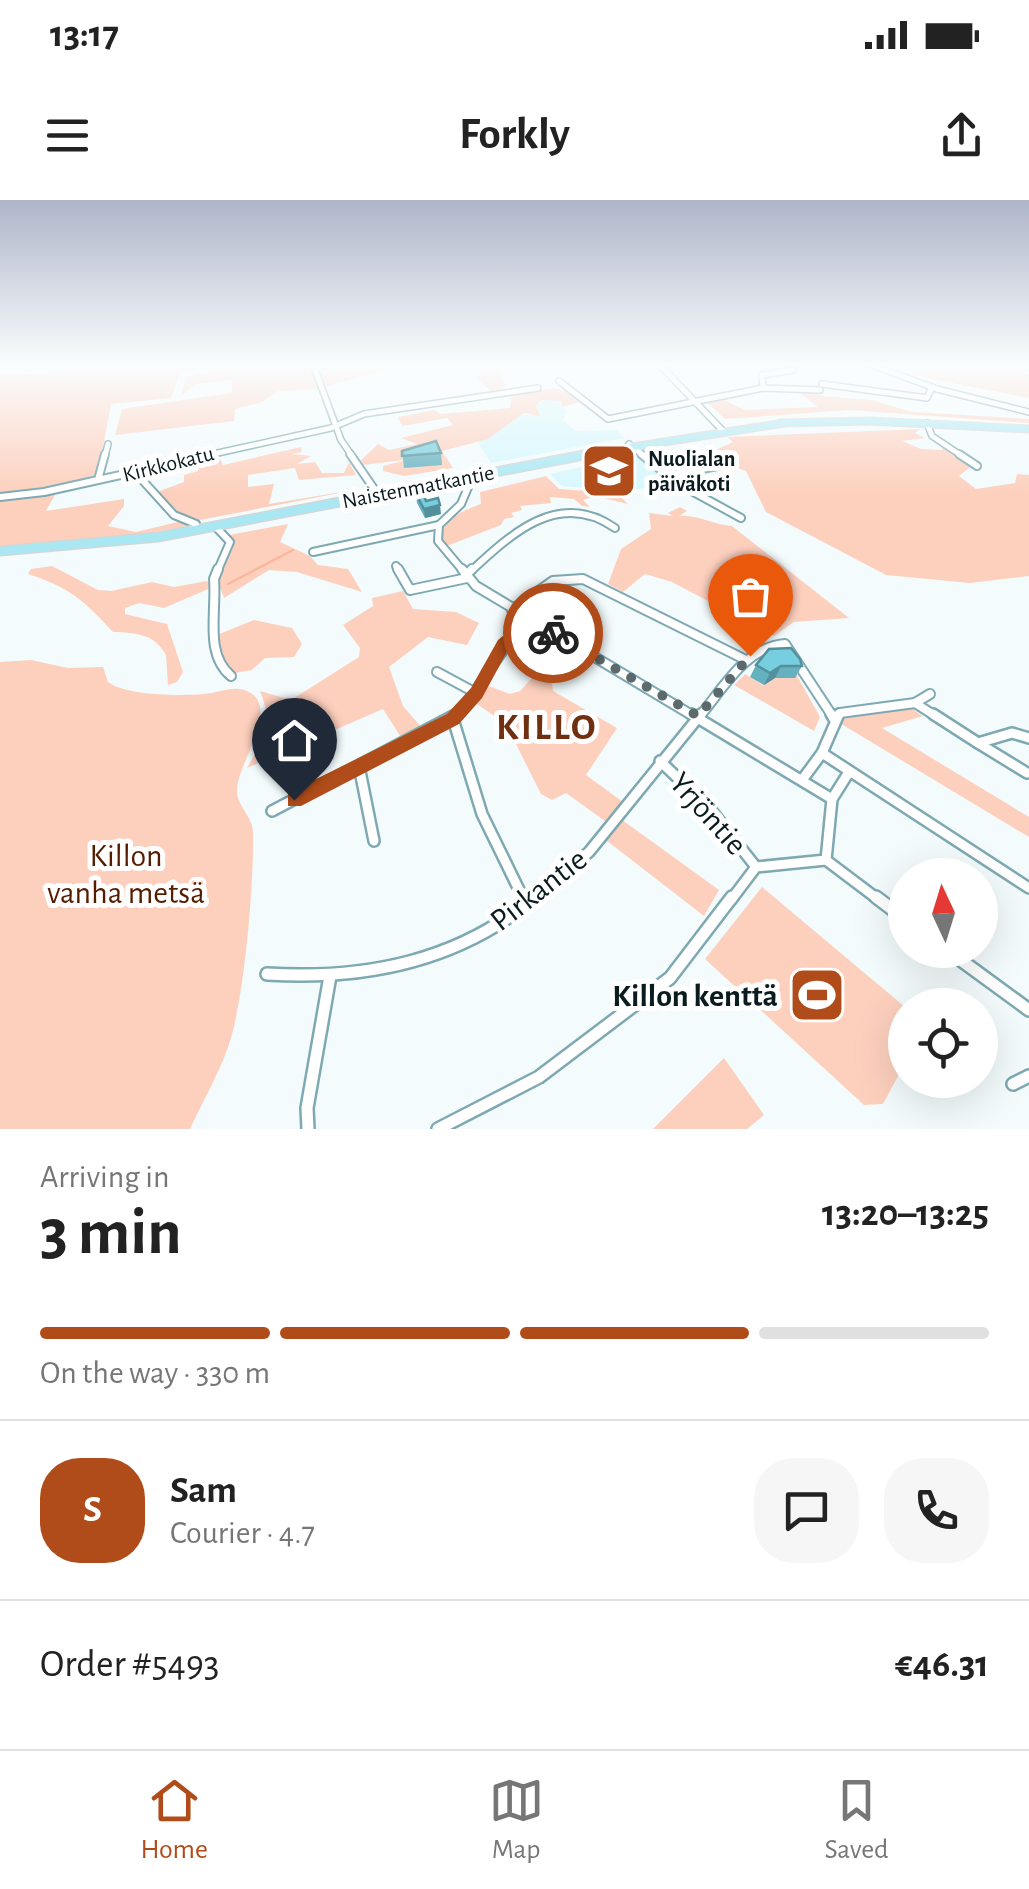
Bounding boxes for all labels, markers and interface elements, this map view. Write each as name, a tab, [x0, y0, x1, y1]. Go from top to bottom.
text: 13:17	[50, 16, 119, 54]
icon: menu	[40, 108, 95, 163]
icon: share	[934, 108, 989, 163]
text: Forkly	[459, 112, 570, 157]
school or university icon: Nuolialan päiväkoti	[579, 441, 639, 501]
street label: Kirkkokatu	[120, 442, 216, 486]
place label: Nuolialan päiväkoti	[648, 448, 735, 495]
street label: Naistenmatkantie	[340, 461, 496, 513]
pin	[708, 554, 793, 657]
icon: bag	[723, 569, 778, 624]
courier	[503, 583, 603, 683]
icon: bike	[526, 606, 581, 661]
pin	[252, 698, 337, 801]
district label: KILLO	[496, 709, 598, 747]
icon: home	[267, 713, 322, 768]
street label: Yrjöntie	[663, 766, 753, 861]
park label: Killon vanha metsä	[47, 840, 205, 909]
street label: Pirkantie	[484, 843, 593, 937]
north arrow	[888, 858, 998, 968]
map controls	[888, 858, 998, 1098]
sports icon: Killon kenttä	[787, 965, 847, 1025]
place label: Killon kenttä	[612, 980, 778, 1012]
button: locate	[888, 988, 998, 1098]
text: Arriving in	[40, 1161, 169, 1193]
text: 13:20–13:25	[822, 1195, 989, 1233]
text: 3 min	[40, 1201, 182, 1266]
text: On the way · 330 m	[40, 1357, 270, 1389]
button: chat	[754, 1458, 859, 1563]
button: phone	[884, 1458, 989, 1563]
text: Sam	[170, 1472, 237, 1510]
text: S	[83, 1491, 102, 1529]
text: Courier · 4.7	[170, 1517, 315, 1549]
text: Order #5493	[40, 1646, 219, 1684]
text: €46.31	[895, 1646, 989, 1684]
tab: Home	[140, 1773, 208, 1867]
tab: Map	[489, 1773, 544, 1867]
tab: Saved	[824, 1773, 889, 1867]

